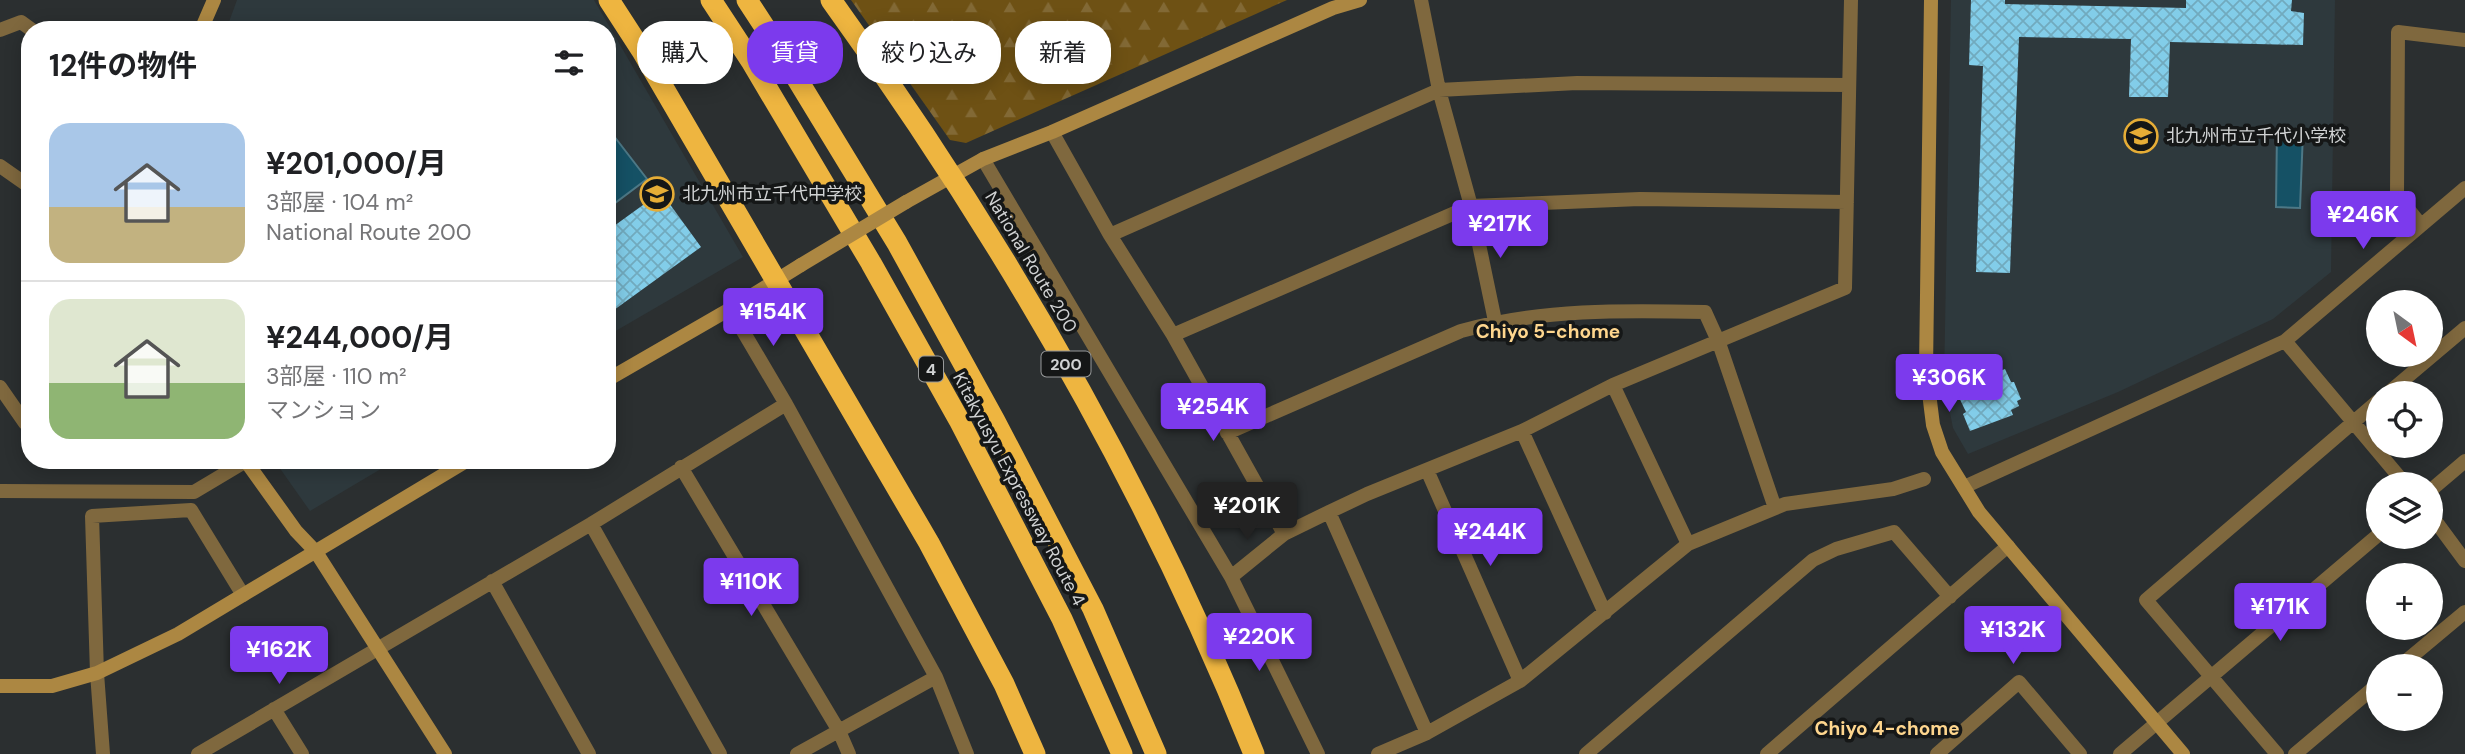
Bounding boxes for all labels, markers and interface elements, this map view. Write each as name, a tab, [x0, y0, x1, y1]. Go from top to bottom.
chip: 購入	[637, 21, 733, 84]
chip: 賃貸	[747, 21, 843, 84]
chip: 絞り込み	[857, 21, 1001, 84]
chip: 新着	[1015, 21, 1111, 84]
icon: filters	[550, 44, 588, 82]
text: 12件の物件	[49, 46, 197, 85]
school or university icon: 北九州市立千代小学校	[2122, 117, 2160, 155]
place label: 北九州市立千代小学校	[2166, 124, 2346, 148]
text: ¥201,000/月	[266, 144, 447, 183]
icon: home	[105, 151, 189, 235]
school or university icon: 北九州市立千代中学校	[638, 175, 676, 213]
place label: 北九州市立千代中学校	[682, 182, 862, 206]
text: 3部屋 · 104 m²	[266, 187, 413, 217]
street label: National Route 200	[979, 187, 1083, 337]
pin: ¥246K	[2314, 191, 2412, 251]
text: ¥246K	[2327, 199, 2399, 229]
pin: ¥217K	[1451, 201, 1549, 260]
text: ¥217K	[1468, 208, 1532, 238]
text: National Route 200	[266, 217, 471, 247]
pin: ¥154K	[724, 288, 822, 348]
north arrow	[2366, 290, 2443, 368]
map controls	[2366, 290, 2443, 731]
text: ¥154K	[739, 296, 807, 326]
text: ¥244,000/月	[266, 318, 454, 357]
district label: Chiyo 5-chome	[1476, 319, 1620, 344]
icon: home	[105, 327, 189, 411]
road number: 200	[1042, 352, 1090, 376]
pin: ¥306K	[1900, 354, 1998, 414]
road number: 4	[919, 356, 943, 382]
text: 3部屋 · 110 m²	[266, 361, 407, 391]
text: ¥306K	[1912, 362, 1986, 392]
street label: Kitakyusyu Expressway Route 4	[947, 368, 1091, 610]
button: locate	[2366, 381, 2443, 458]
pin: ¥254K	[1164, 384, 1262, 443]
text: ¥254K	[1177, 391, 1249, 421]
text: マンション	[266, 395, 381, 425]
button: layers	[2366, 472, 2443, 549]
pin: ¥201K	[1198, 482, 1296, 542]
text: ¥201K	[1213, 490, 1281, 520]
pin: ¥244K	[1441, 508, 1539, 568]
text: ¥244K	[1454, 516, 1526, 546]
pin: ¥110K	[702, 558, 800, 618]
button: +	[2366, 563, 2443, 640]
text: ¥110K	[720, 566, 782, 596]
pin: ¥171K	[2231, 584, 2329, 643]
text: ¥171K	[2250, 591, 2310, 621]
pin: ¥132K	[1964, 606, 2062, 666]
pin: ¥220K	[1210, 614, 1308, 673]
text: ¥132K	[1980, 614, 2046, 644]
text: ¥220K	[1223, 621, 1295, 651]
pin: ¥162K	[230, 626, 328, 686]
text: ¥162K	[246, 634, 312, 664]
button: −	[2366, 654, 2443, 731]
district label: Chiyo 4-chome	[1814, 716, 1960, 741]

